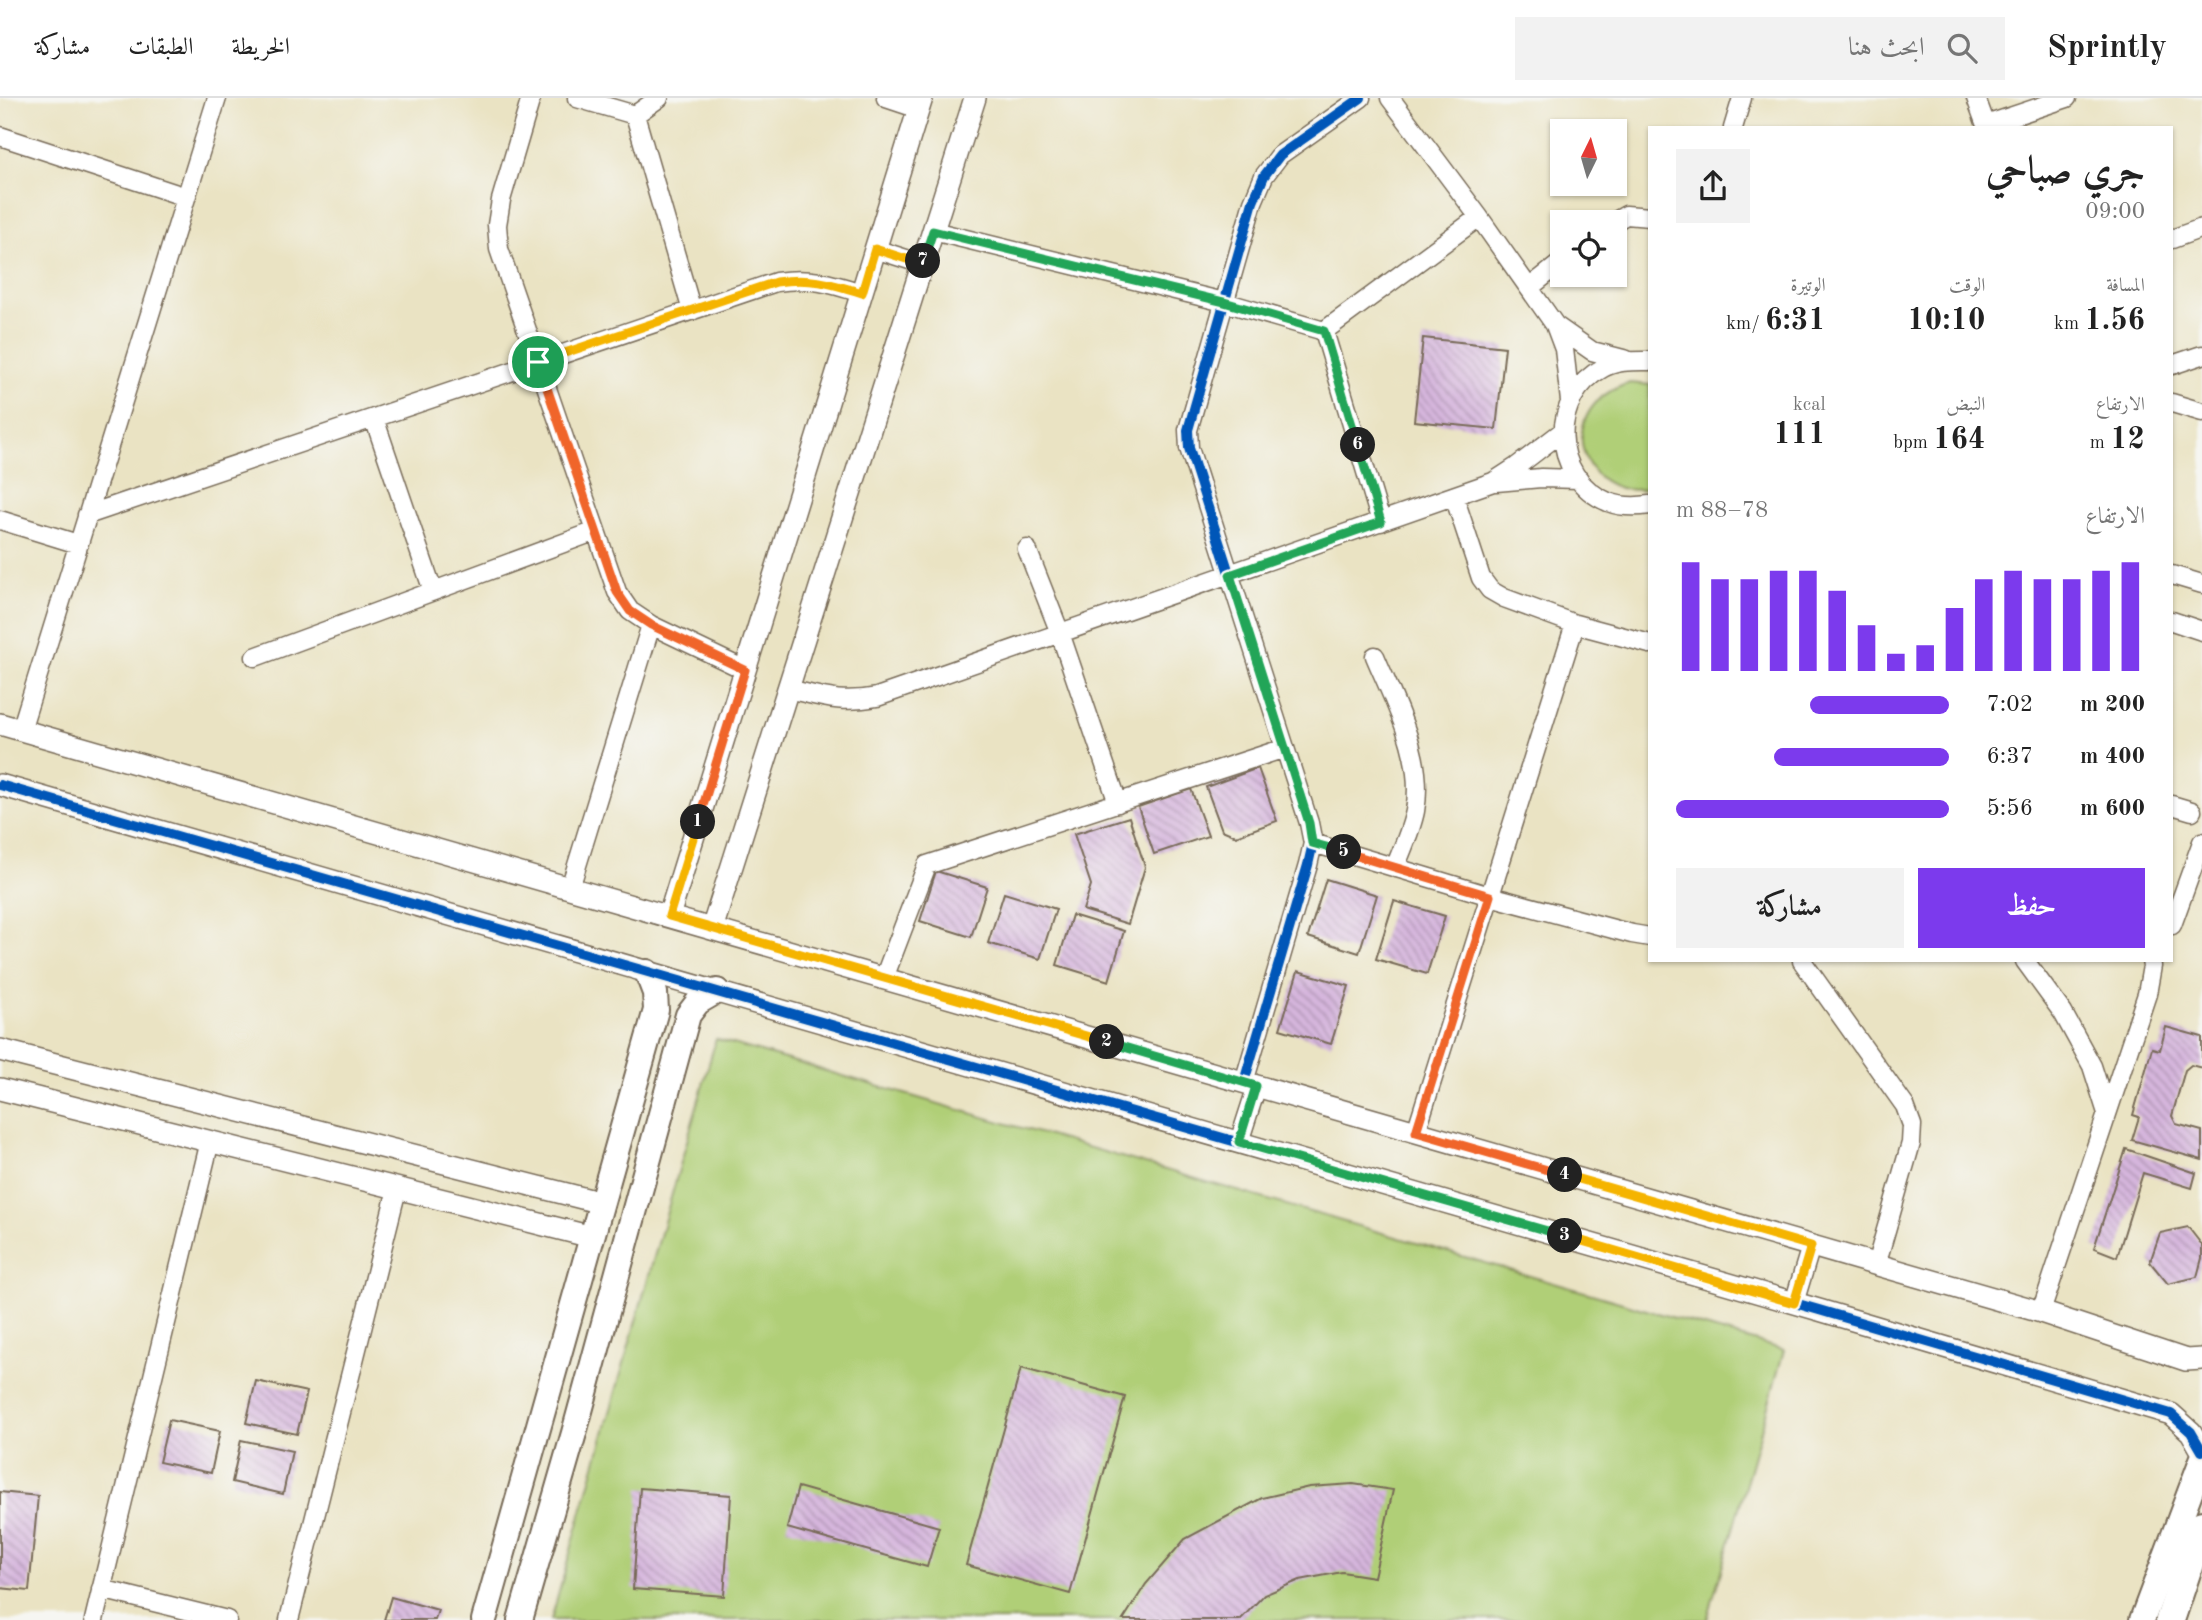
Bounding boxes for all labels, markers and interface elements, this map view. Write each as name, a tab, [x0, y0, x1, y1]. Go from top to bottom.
search box	[1515, 17, 2005, 80]
icon: search	[1943, 29, 1981, 67]
text: Sprintly	[2047, 32, 2167, 65]
text: ابحث هنا	[1848, 35, 1925, 61]
text: مشاركة	[35, 36, 90, 60]
text: الطبقات	[128, 36, 194, 60]
text: الخريطة	[232, 36, 290, 60]
north arrow	[1550, 119, 1628, 196]
map controls	[1550, 119, 1627, 287]
button: share	[1676, 149, 1750, 223]
text: جري صباحي	[1986, 153, 2145, 191]
text: 09:00	[2085, 200, 2145, 223]
button: locate	[1550, 210, 1627, 287]
pin: 7	[906, 244, 940, 278]
text: 7	[917, 251, 928, 270]
text: الوتيرة	[1791, 277, 1826, 296]
text: الوقت	[1949, 277, 1985, 296]
text: المسافة	[2106, 277, 2145, 296]
text: 6:31	[1765, 306, 1826, 336]
text: 10:10	[1907, 306, 1985, 336]
text: 1.56	[2084, 306, 2145, 336]
text: /km	[1726, 315, 1765, 334]
text: km	[2054, 315, 2084, 334]
pin	[508, 332, 568, 392]
icon: arrive	[519, 343, 557, 381]
text: kcal	[1793, 396, 1826, 415]
text: النبض	[1946, 396, 1985, 415]
text: الارتفاع	[2096, 396, 2145, 415]
text: 111	[1773, 420, 1826, 450]
text: 164	[1933, 425, 1985, 455]
text: 12	[2110, 425, 2145, 455]
pin: 6	[1340, 428, 1376, 462]
text: bpm	[1893, 434, 1933, 453]
text: m	[2090, 434, 2110, 453]
text: 6	[1352, 435, 1363, 454]
text: 78–88 m	[1676, 499, 1768, 522]
text: الارتفاع	[2085, 505, 2145, 528]
text: 7:02	[1987, 693, 2033, 716]
text: 200 m	[2080, 693, 2145, 716]
text: 6:37	[1987, 745, 2033, 768]
text: 400 m	[2080, 745, 2145, 768]
text: 5:56	[1987, 797, 2033, 820]
text: 600 m	[2080, 797, 2145, 820]
pin: 1	[680, 804, 716, 840]
text: 1	[692, 812, 703, 831]
pin: 5	[1326, 834, 1362, 870]
text: 5	[1338, 842, 1349, 861]
button: مشاركة	[1676, 868, 1904, 948]
button: حفظ	[1918, 868, 2145, 948]
pin: 2	[1090, 1024, 1124, 1060]
text: 2	[1101, 1032, 1112, 1051]
pin: 4	[1548, 1158, 1582, 1192]
text: 4	[1559, 1165, 1570, 1184]
pin: 3	[1548, 1218, 1582, 1254]
text: 3	[1559, 1226, 1570, 1245]

